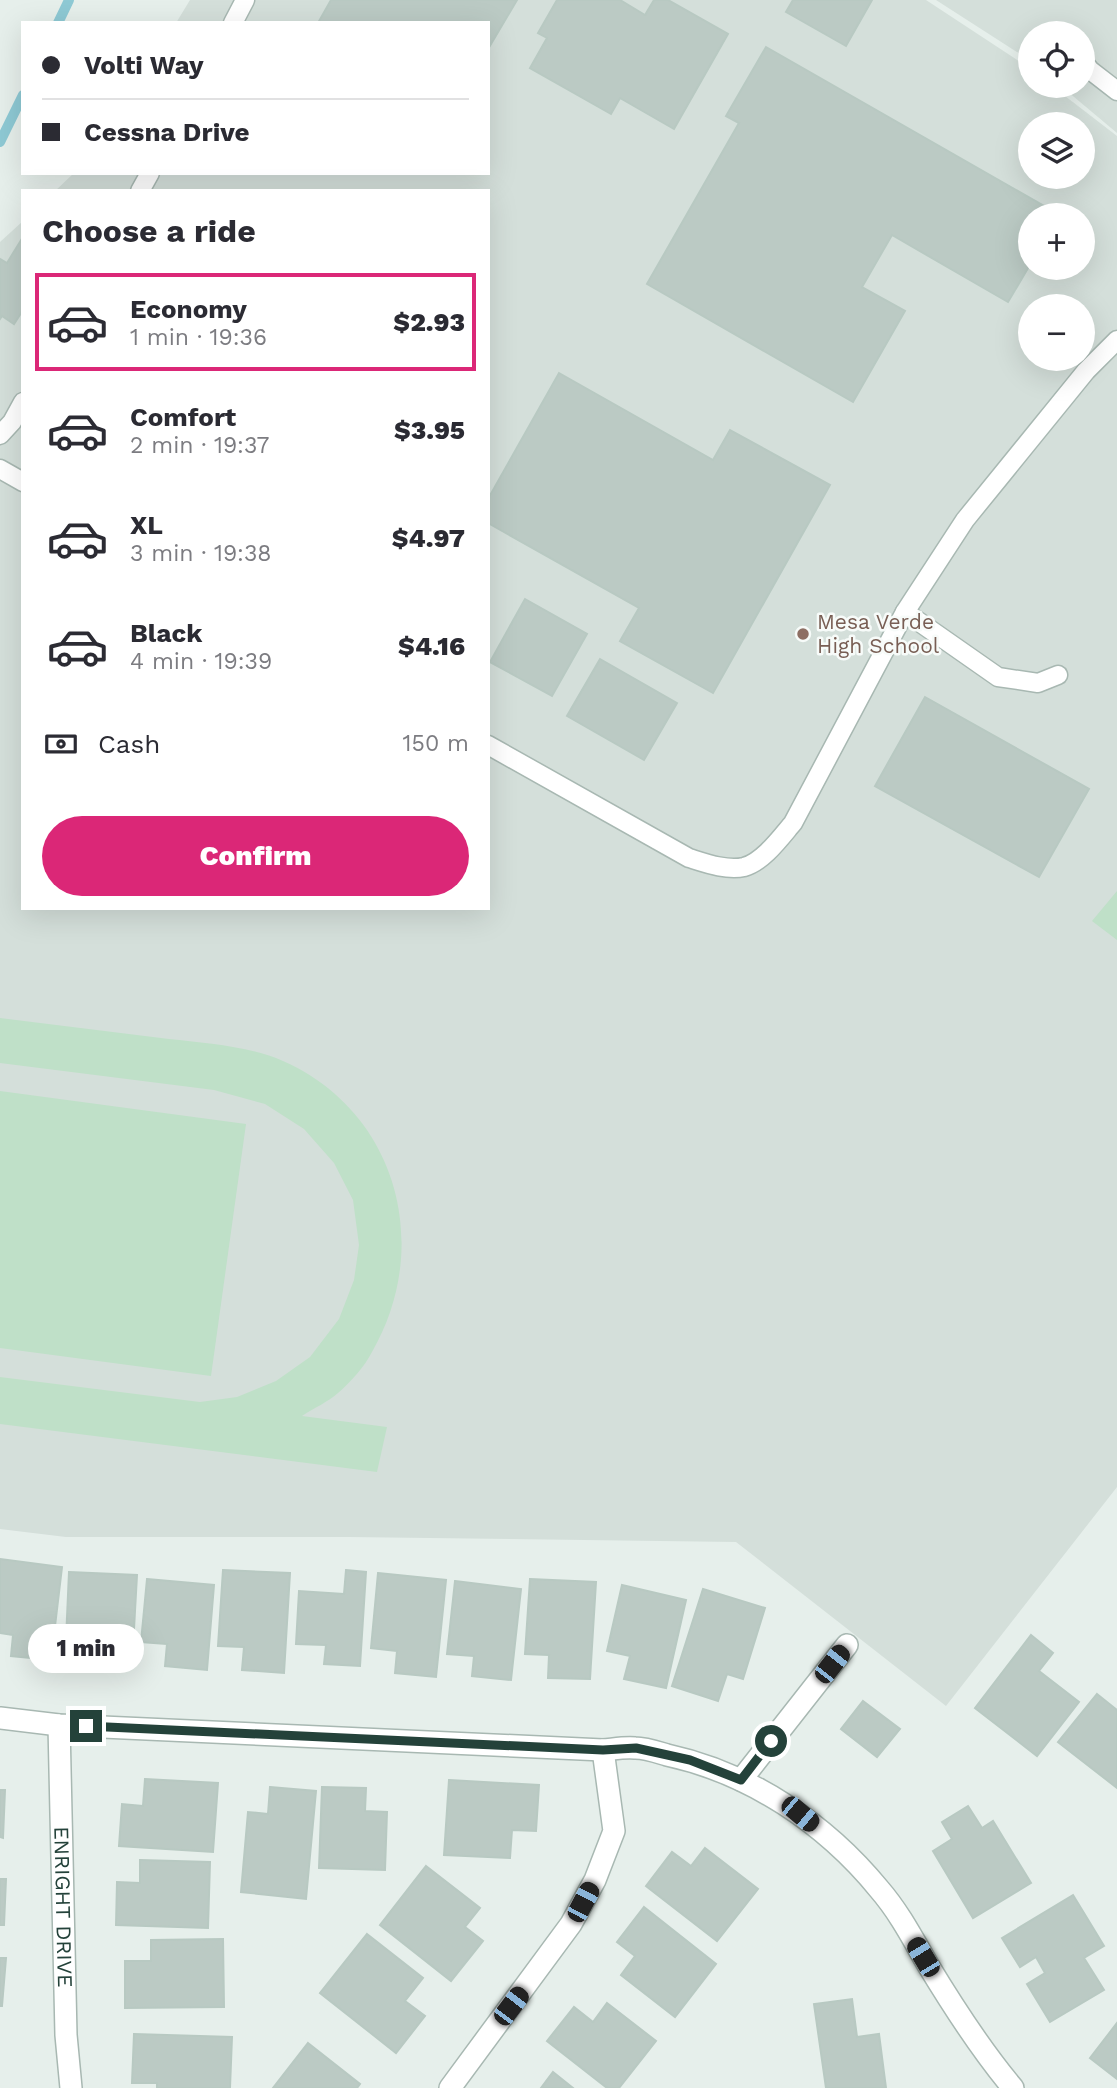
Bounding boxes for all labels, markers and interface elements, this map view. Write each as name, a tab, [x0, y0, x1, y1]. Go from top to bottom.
map controls	[1018, 21, 1095, 371]
button: locate	[1018, 21, 1095, 98]
text: Volti Way	[84, 50, 204, 80]
button: layers	[1018, 112, 1095, 189]
text: Cessna Drive	[84, 117, 250, 147]
button: +	[1018, 203, 1095, 280]
text: Choose a ride	[42, 212, 256, 250]
icon: car	[46, 291, 109, 354]
text: Economy	[130, 294, 247, 324]
button: −	[1018, 294, 1095, 371]
text: $2.93	[393, 307, 465, 337]
text: 1 min · 19:36	[130, 324, 267, 351]
icon: car	[46, 399, 109, 462]
text: Comfort	[130, 402, 236, 432]
text: $3.95	[394, 415, 465, 445]
text: 2 min · 19:37	[130, 432, 269, 459]
icon: car	[46, 507, 109, 570]
text: XL	[130, 510, 163, 540]
text: $4.97	[392, 523, 465, 553]
text: 3 min · 19:38	[130, 540, 272, 567]
place label: Mesa Verde High School	[817, 609, 940, 658]
icon: car	[46, 615, 109, 678]
text: Black	[130, 618, 202, 648]
marker: Mesa Verde High School	[795, 626, 811, 642]
text: $4.16	[398, 631, 465, 661]
text: 4 min · 19:39	[130, 648, 272, 675]
icon: cash	[42, 725, 80, 763]
text: Cash	[98, 729, 160, 759]
text: 150 m	[403, 730, 469, 757]
button: Confirm	[42, 816, 469, 896]
callout: 1 min	[28, 1624, 144, 1674]
text: 1 min	[56, 1635, 116, 1662]
car	[811, 1641, 854, 1687]
route end	[70, 1710, 102, 1742]
route start	[755, 1725, 787, 1757]
car	[778, 1792, 823, 1836]
street label: ENRIGHT DRIVE	[49, 1826, 78, 1988]
car	[564, 1879, 603, 1925]
car	[904, 1934, 943, 1980]
car	[490, 1983, 533, 2029]

